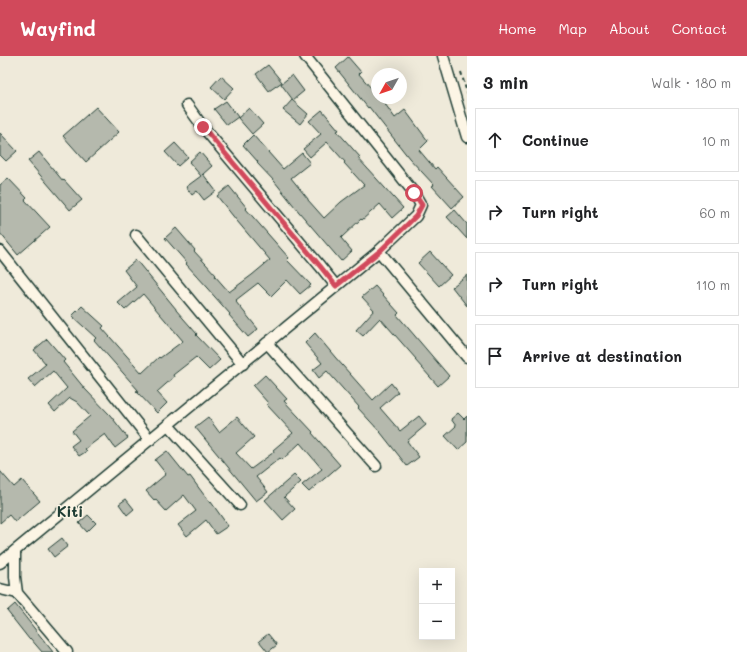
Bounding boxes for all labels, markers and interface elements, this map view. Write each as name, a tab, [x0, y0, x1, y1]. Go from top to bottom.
text: Wayfind	[20, 16, 96, 41]
text: Home	[498, 19, 536, 38]
text: Map	[558, 19, 587, 38]
text: About	[609, 19, 650, 38]
text: Contact	[672, 19, 727, 38]
north arrow	[371, 68, 407, 104]
text: 3 min	[483, 71, 528, 93]
text: Walk · 180 m	[651, 74, 731, 91]
route end	[194, 118, 212, 136]
icon: ahead	[484, 129, 506, 151]
text: Continue	[522, 130, 589, 150]
text: 10 m	[702, 132, 730, 149]
route start	[405, 184, 423, 202]
icon: right	[484, 201, 506, 223]
text: Turn right	[522, 202, 599, 222]
text: 60 m	[700, 204, 730, 221]
icon: right	[484, 273, 506, 295]
text: Turn right	[522, 274, 599, 294]
text: 110 m	[696, 276, 730, 293]
icon: arrive	[484, 345, 506, 367]
text: Arrive at destination	[522, 346, 682, 366]
district label: Kiti	[57, 501, 83, 521]
map controls	[419, 568, 455, 640]
button: +	[419, 568, 455, 604]
button: −	[419, 604, 455, 640]

